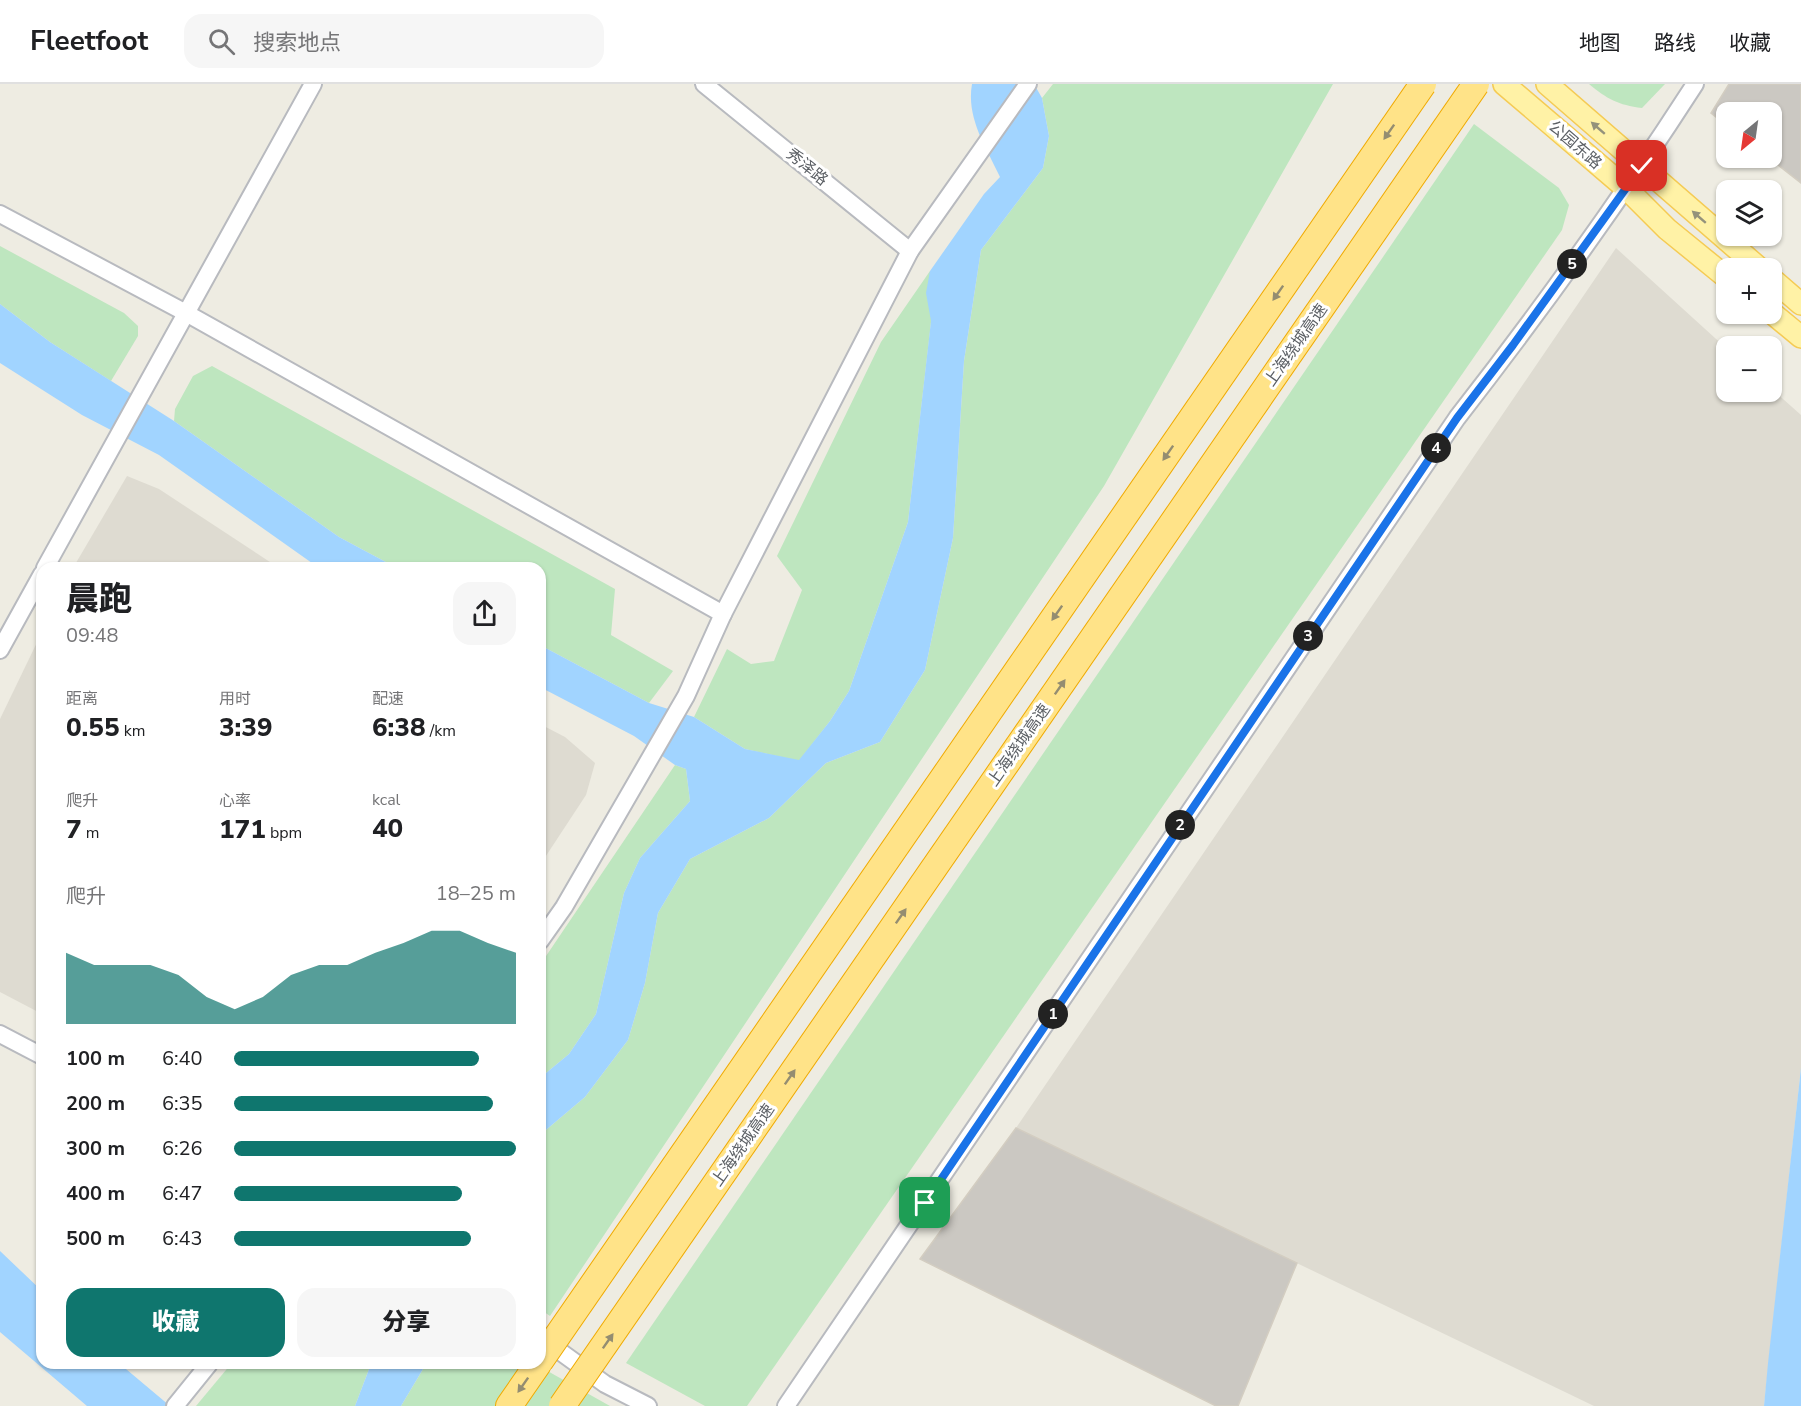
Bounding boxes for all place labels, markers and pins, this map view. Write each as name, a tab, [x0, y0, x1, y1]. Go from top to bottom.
pin	[1616, 140, 1667, 191]
pin: 5	[1557, 249, 1587, 279]
pin: 4	[1421, 433, 1451, 463]
pin: 3	[1293, 621, 1323, 651]
pin: 2	[1165, 810, 1195, 840]
pin: 1	[1038, 999, 1068, 1029]
pin	[899, 1177, 950, 1228]

